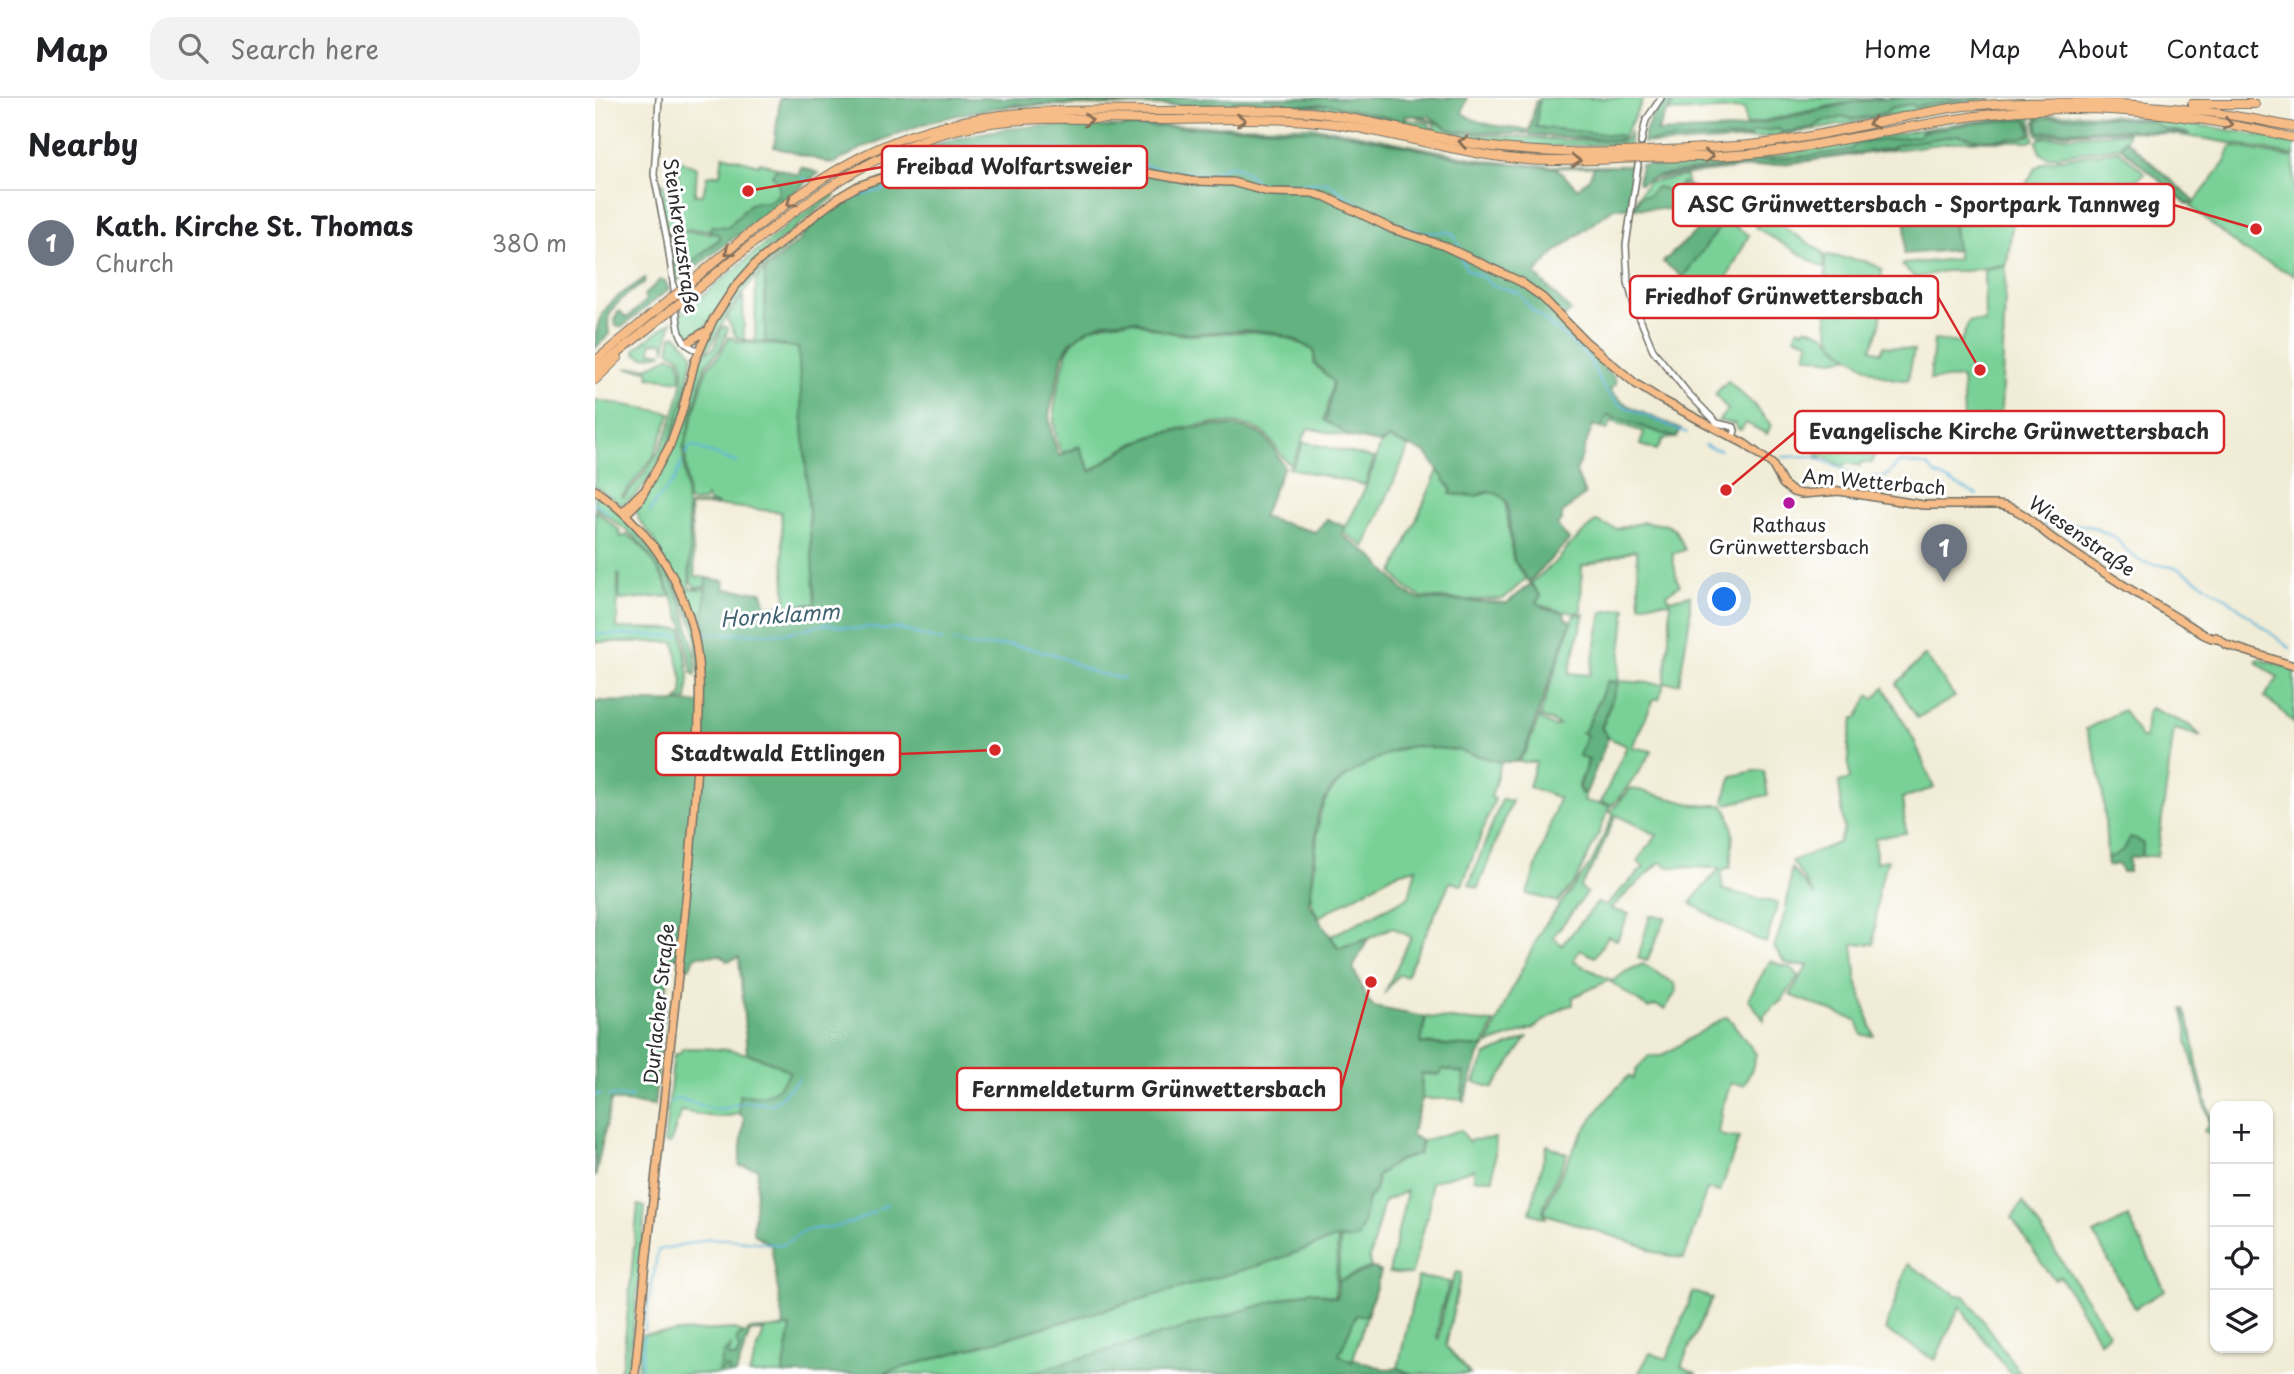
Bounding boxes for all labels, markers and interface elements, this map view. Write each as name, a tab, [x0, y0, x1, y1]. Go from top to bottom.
search box	[150, 17, 640, 80]
text: Map	[35, 23, 108, 73]
icon: search	[174, 29, 212, 67]
text: Search here	[230, 29, 379, 68]
text: Home	[1864, 30, 1931, 66]
text: Map	[1969, 30, 2020, 66]
text: About	[2058, 30, 2128, 66]
text: Contact	[2166, 30, 2259, 66]
one-way arrow	[1083, 112, 1093, 128]
one-way arrow	[1236, 112, 1247, 128]
one-way arrow	[1867, 115, 1879, 130]
one-way arrow	[2222, 115, 2234, 130]
text: Nearby	[28, 121, 138, 166]
one-way arrow	[1457, 135, 1469, 150]
callout: Freibad Wolfartsweier	[882, 146, 1147, 188]
text: Freibad Wolfartsweier	[896, 149, 1132, 181]
one-way arrow	[1704, 149, 1715, 164]
one-way arrow	[1571, 153, 1582, 168]
street label: Steinkreuzstraße	[657, 156, 707, 315]
callout: ASC Grünwettersbach - Sportpark Tannweg	[1673, 184, 2174, 226]
text: ASC Grünwettersbach - Sportpark Tannweg	[1688, 187, 2160, 219]
one-way arrow	[786, 193, 798, 206]
text: Kath. Kirche St. Thomas	[95, 206, 413, 245]
text: 1	[46, 225, 57, 260]
text: 380 m	[492, 225, 567, 260]
one-way arrow	[724, 243, 737, 255]
text: Church	[95, 245, 174, 280]
callout: Friedhof Grünwettersbach	[1630, 276, 1938, 318]
text: Friedhof Grünwettersbach	[1645, 279, 1923, 311]
callout: Evangelische Kirche Grünwettersbach	[1795, 411, 2224, 453]
text: Evangelische Kirche Grünwettersbach	[1809, 414, 2209, 446]
street label: Am Wetterbach	[1801, 461, 1947, 501]
street label: Wiesenstraße	[2023, 488, 2142, 582]
marker: Rathaus Grünwettersbach	[1781, 495, 1797, 511]
place label: Rathaus Grünwettersbach	[1709, 510, 1869, 560]
pin: 1	[1921, 524, 1967, 582]
your location	[1707, 582, 1741, 616]
water label: Hornklamm	[719, 594, 841, 634]
callout: Stadtwald Ettlingen	[656, 733, 900, 775]
text: Stadtwald Ettlingen	[671, 736, 885, 768]
street label: Durlacher Straße	[636, 922, 680, 1086]
callout: Fernmeldeturm Grünwettersbach	[957, 1068, 1341, 1110]
text: Fernmeldeturm Grünwettersbach	[972, 1072, 1326, 1104]
map controls	[2210, 1101, 2273, 1353]
button: +	[2210, 1101, 2273, 1164]
button: −	[2210, 1164, 2273, 1227]
button: locate	[2210, 1227, 2273, 1290]
button: layers	[2210, 1290, 2273, 1353]

